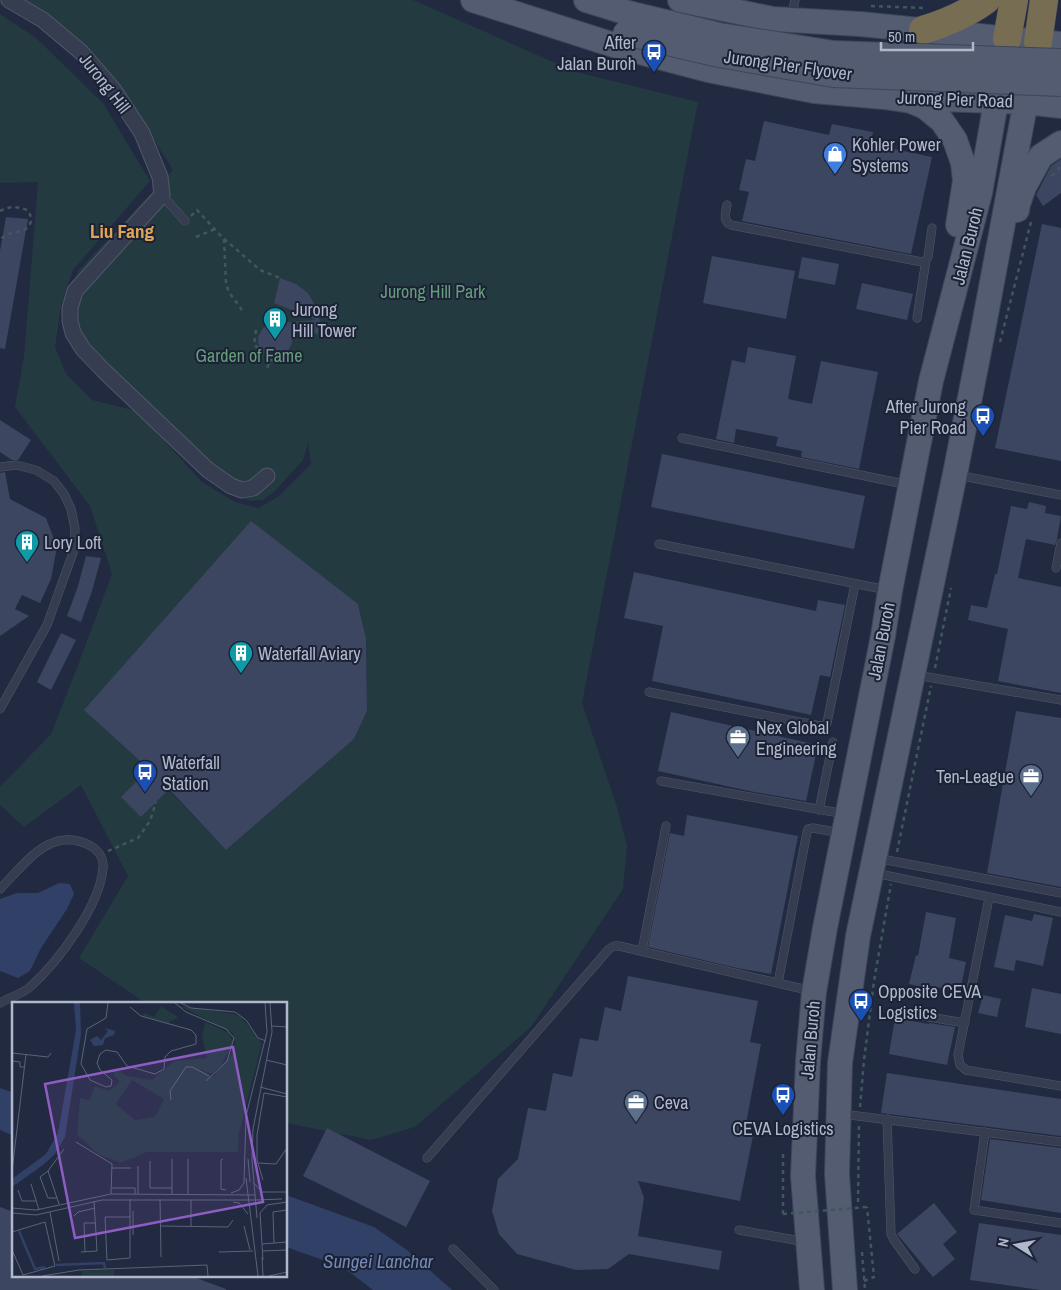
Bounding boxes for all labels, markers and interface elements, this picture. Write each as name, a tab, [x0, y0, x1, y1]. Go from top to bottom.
scale bar	[881, 20, 974, 52]
text: 50 m	[888, 26, 915, 47]
place label: After Jalan Buroh	[557, 30, 636, 76]
bus stop icon: After Jalan Buroh	[641, 39, 667, 73]
street label: Jurong Pier Flyover	[722, 44, 854, 86]
street label: Jurong Hill	[73, 48, 137, 118]
street label: Jurong Pier Road	[897, 84, 1013, 114]
place label: Kohler Power Systems	[852, 132, 941, 178]
shop icon: Kohler Power Systems	[822, 141, 848, 175]
street label: Jalan Buroh	[945, 205, 989, 287]
district label: Liu Fang	[90, 218, 155, 244]
park label: Jurong Hill Park	[381, 279, 486, 304]
place label: Jurong Hill Tower	[292, 297, 357, 343]
building icon: Jurong Hill Tower	[262, 306, 288, 340]
park label: Garden of Fame	[196, 343, 302, 368]
place label: After Jurong Pier Road	[885, 394, 967, 440]
bus stop icon: After Jurong Pier Road	[970, 403, 996, 437]
building icon: Lory Loft	[14, 529, 40, 563]
place label: Lory Loft	[44, 530, 101, 555]
street label: Jalan Buroh	[861, 600, 901, 682]
building icon: Waterfall Aviary	[228, 640, 254, 674]
place label: Waterfall Aviary	[258, 641, 361, 666]
place label: Nex Global Engineering	[756, 715, 837, 761]
office icon: Nex Global Engineering	[725, 724, 751, 758]
place label: Waterfall Station	[162, 750, 220, 796]
bus stop icon: Waterfall Station	[132, 759, 158, 793]
office icon: Ten-League	[1018, 763, 1044, 797]
place label: Ten-League	[936, 764, 1014, 789]
place label: Opposite CEVA Logistics	[878, 979, 981, 1025]
bus stop icon: Opposite CEVA Logistics	[848, 988, 874, 1022]
street label: Jalan Buroh	[794, 1000, 826, 1080]
inset map	[12, 1002, 288, 1278]
bus stop icon: CEVA Logistics	[770, 1082, 796, 1116]
office icon: Ceva	[623, 1089, 649, 1123]
place label: Ceva	[654, 1090, 688, 1115]
place label: CEVA Logistics	[732, 1116, 834, 1141]
north arrow	[991, 1220, 1041, 1270]
text: N	[994, 1237, 1013, 1248]
water label: Sungei Lanchar	[323, 1248, 434, 1274]

